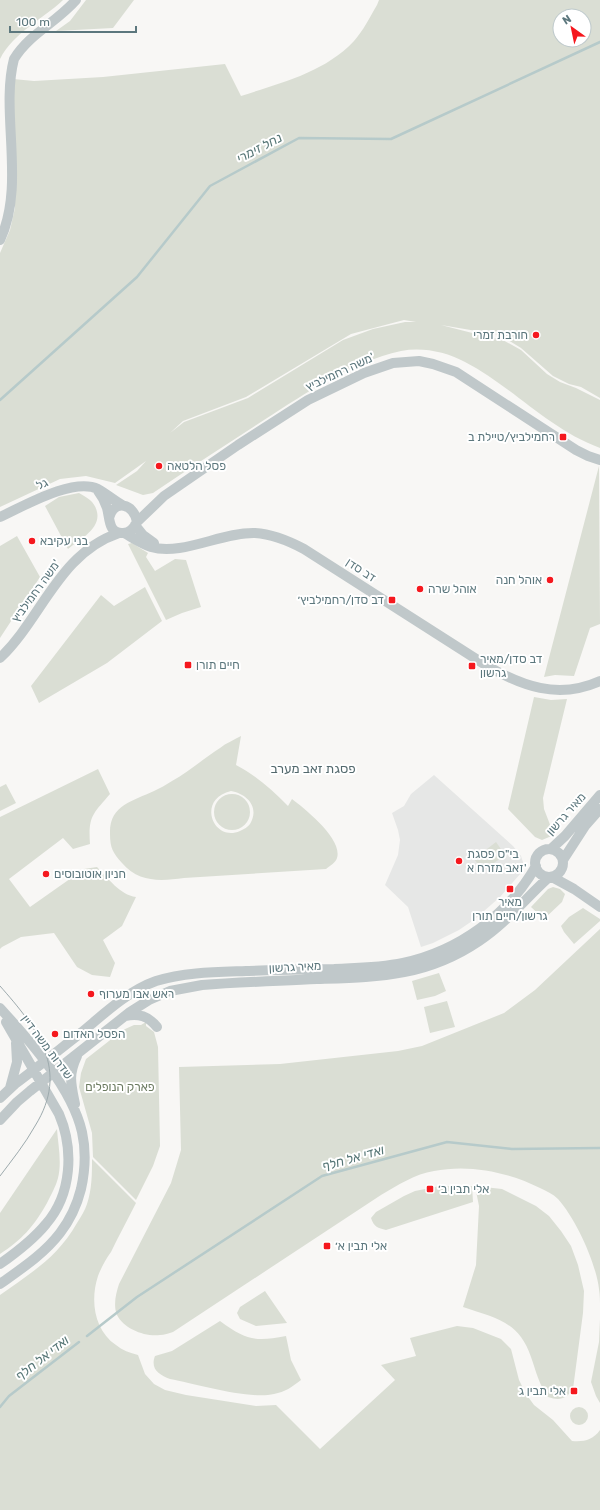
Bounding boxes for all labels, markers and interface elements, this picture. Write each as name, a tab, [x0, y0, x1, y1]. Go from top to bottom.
scale bar	[10, 8, 136, 34]
north arrow	[552, 8, 592, 48]
text: N	[560, 12, 574, 28]
text: 100 m	[16, 15, 50, 29]
water label: נחל זימרי	[234, 130, 284, 166]
place label: חורבת זמרי	[473, 328, 528, 342]
marker: חורבת זמרי	[531, 330, 541, 340]
street label: משה רחמילביץ'	[303, 350, 377, 394]
place label: רחמילביץ/טיילת ב	[468, 430, 555, 444]
marker: רחמילביץ/טיילת ב	[558, 432, 568, 442]
place label: פסל הלטאה	[167, 459, 226, 473]
marker: פסל הלטאה	[154, 461, 164, 471]
street label: גל	[34, 475, 50, 493]
place label: בני עקיבא	[40, 534, 88, 548]
marker: בני עקיבא	[27, 536, 37, 546]
street label: דב סדן	[343, 555, 379, 585]
street label: משה רחמילביץ'	[9, 557, 63, 625]
place label: אוהל חנה	[496, 573, 542, 587]
marker: אוהל חנה	[545, 575, 555, 585]
place label: אוהל שרה	[428, 582, 477, 596]
marker: אוהל שרה	[415, 584, 425, 594]
place label: דב סדן/רחמילביץ׳	[298, 593, 384, 607]
marker: דב סדן/רחמילביץ׳	[387, 595, 397, 605]
place label: דב סדן/מאיר גרשון	[480, 652, 543, 680]
place label: חיים תורן	[196, 658, 240, 672]
marker: חיים תורן	[183, 660, 193, 670]
marker: דב סדן/מאיר גרשון	[467, 661, 477, 671]
district label: פסגת זאב מערב	[270, 761, 356, 776]
street label: מאיר גרשון	[543, 790, 589, 838]
place label: בי"ס פסגת זאב מזרח א'	[467, 847, 527, 875]
marker: בי"ס פסגת זאב מזרח א'	[454, 856, 464, 866]
place label: חניון אוטובוסים	[54, 867, 126, 881]
marker: חניון אוטובוסים	[41, 869, 51, 879]
marker: מאיר גרשון/חיים תורן	[505, 884, 515, 894]
place label: מאיר גרשון/חיים תורן	[472, 895, 548, 923]
street label: מאיר גרשון	[268, 959, 322, 975]
place label: ראש אבו מערוף	[99, 987, 174, 1001]
marker: ראש אבו מערוף	[86, 989, 96, 999]
street label: שדרות משה דיין	[18, 1012, 76, 1082]
place label: הפסל האדום	[63, 1027, 125, 1041]
marker: הפסל האדום	[50, 1029, 60, 1039]
park label: פארק הנופלים	[85, 1080, 155, 1094]
water label: ואדי אל חלף	[320, 1142, 386, 1174]
place label: אלי תבין ב׳	[438, 1182, 489, 1196]
marker: אלי תבין ב׳	[425, 1184, 435, 1194]
place label: אלי תבין א׳	[335, 1239, 387, 1253]
marker: אלי תבין א׳	[322, 1241, 332, 1251]
water label: ואדי אל חלף	[12, 1332, 72, 1384]
place label: אלי תבין ג	[519, 1384, 566, 1398]
marker: אלי תבין ג	[569, 1386, 579, 1396]

